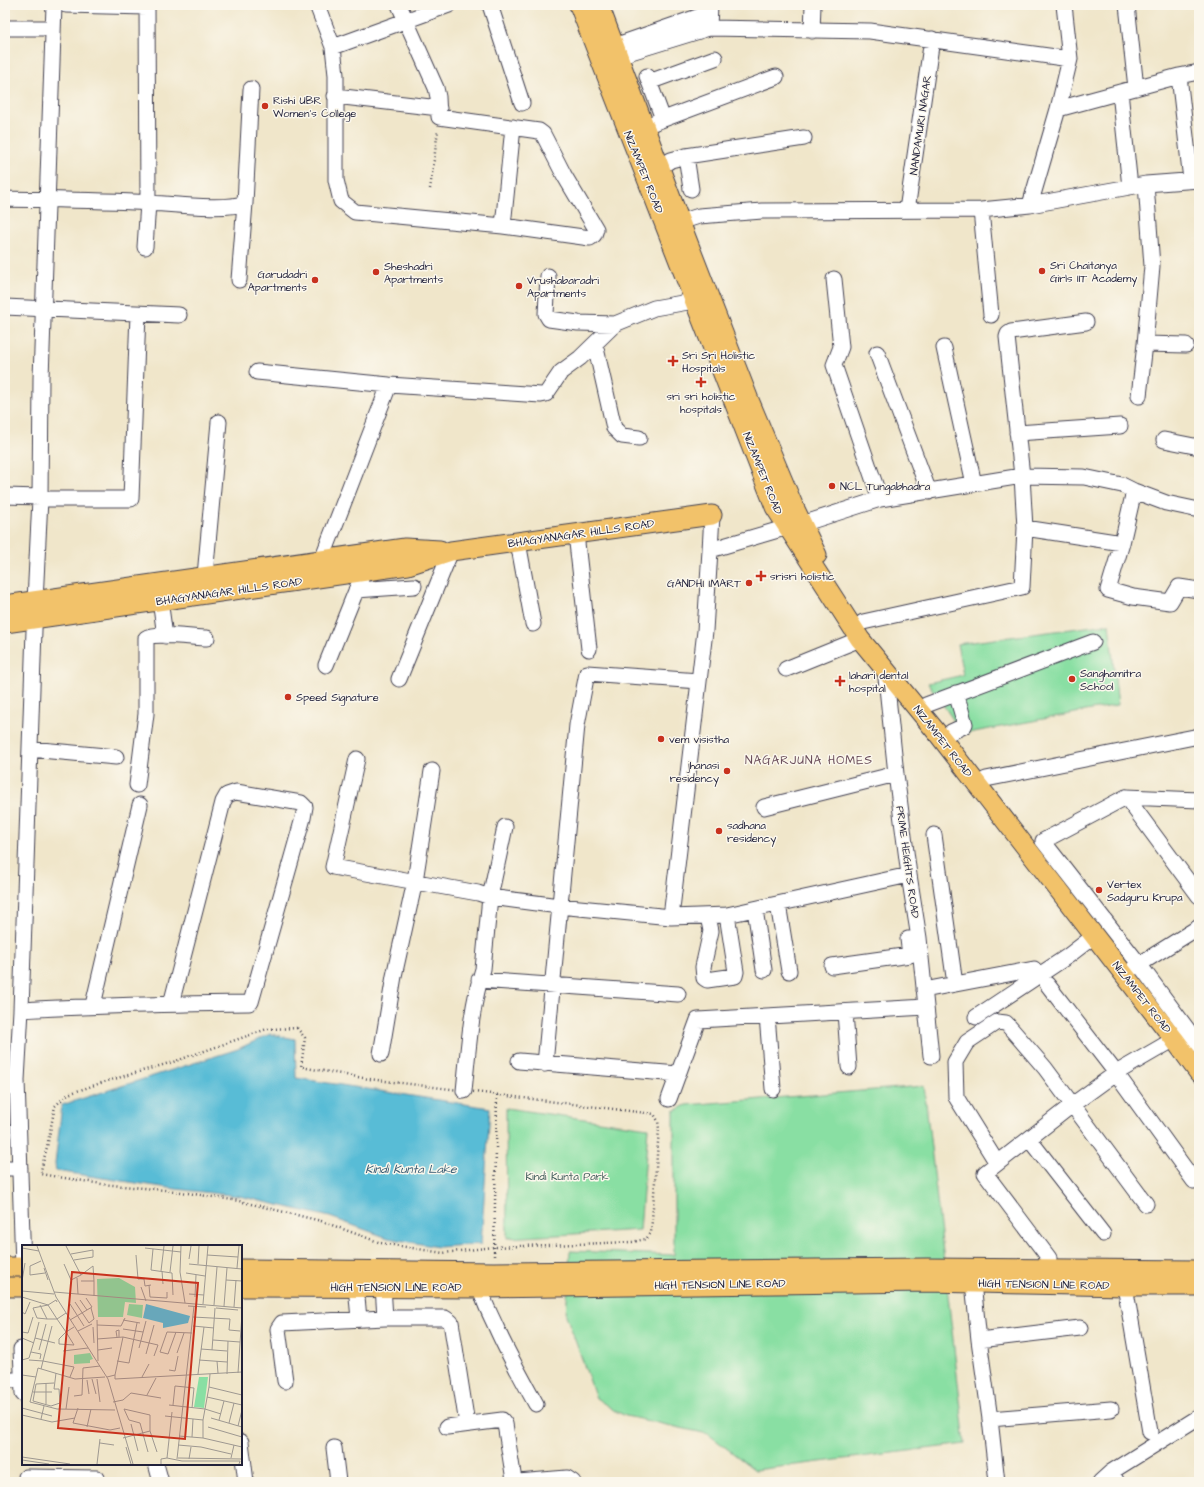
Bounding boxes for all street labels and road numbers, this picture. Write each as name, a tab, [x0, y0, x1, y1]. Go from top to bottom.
street label: NANDAMURI NAGAR	[906, 74, 935, 176]
street label: NIZAMPET ROAD	[620, 129, 667, 216]
street label: NIZAMPET ROAD	[739, 430, 786, 517]
street label: BHAGYANAGAR HILLS ROAD	[507, 516, 655, 551]
street label: BHAGYANAGAR HILLS ROAD	[155, 574, 303, 609]
street label: NIZAMPET ROAD	[910, 702, 975, 780]
street label: PRIME HEIGHTS ROAD	[892, 805, 923, 919]
street label: NIZAMPET ROAD	[1109, 958, 1174, 1036]
street label: HIGH TENSION LINE ROAD	[654, 1276, 786, 1293]
street label: HIGH TENSION LINE ROAD	[978, 1276, 1110, 1293]
street label: HIGH TENSION LINE ROAD	[330, 1280, 462, 1295]

